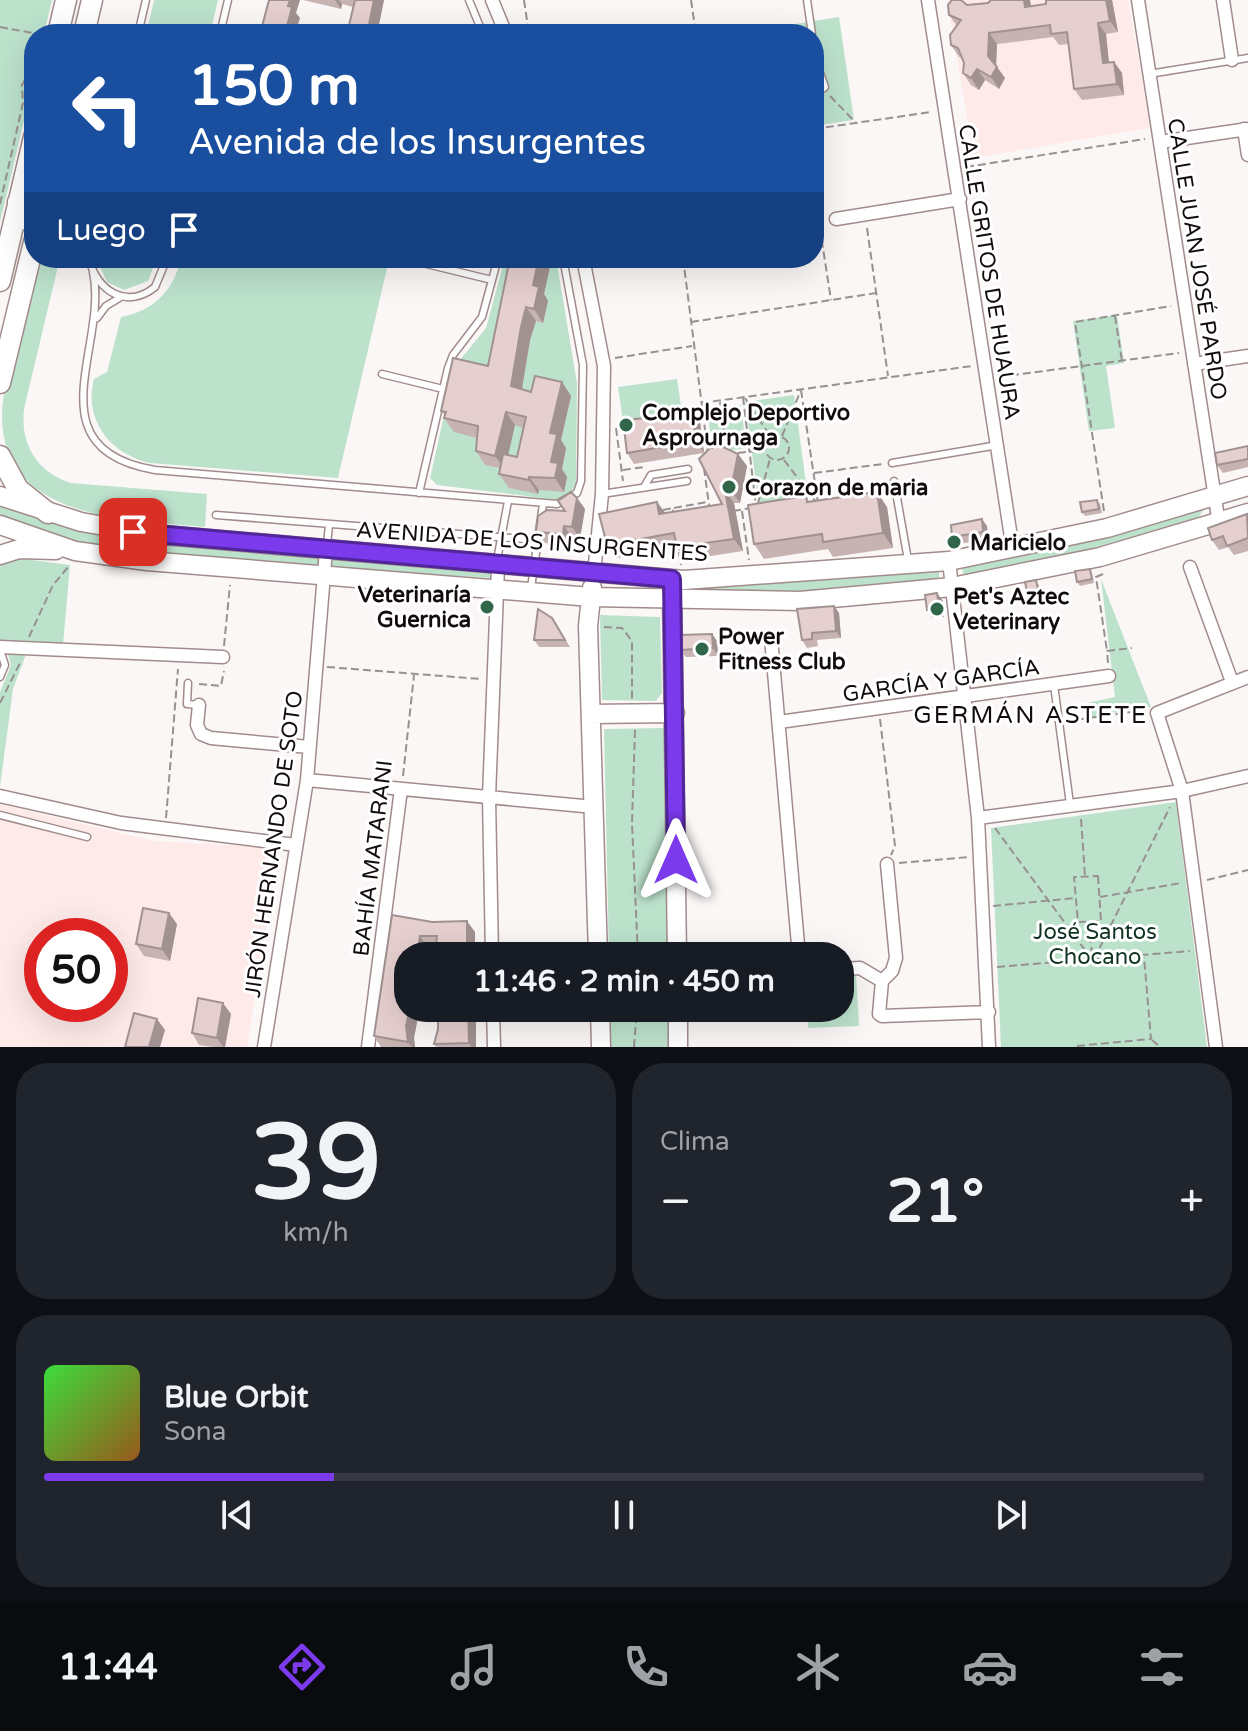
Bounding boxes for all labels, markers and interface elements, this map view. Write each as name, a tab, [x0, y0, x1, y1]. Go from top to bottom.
text: 150 m	[188, 53, 359, 120]
icon: left	[56, 56, 160, 160]
street label: CALLE JUAN JOSÉ PARDO	[1162, 116, 1233, 402]
text: Avenida de los Insurgentes	[188, 121, 646, 164]
street label: CALLE GRITOS DE HUAURA	[953, 122, 1025, 422]
icon: arrive	[162, 208, 206, 252]
text: Luego	[56, 212, 146, 249]
place label: Complejo Deportivo Asprournaga	[642, 400, 850, 451]
marker: Complejo Deportivo Asprournaga	[617, 416, 635, 434]
place label: Corazon de maria	[745, 475, 928, 501]
marker: Corazon de maria	[720, 478, 738, 496]
pin	[99, 498, 167, 566]
icon: arrive	[111, 510, 155, 554]
street label: AVENIDA DE LOS INSURGENTES	[355, 517, 709, 567]
place label: Maricielo	[970, 530, 1066, 556]
marker: Maricielo	[945, 533, 963, 551]
place label: Veterinaría Guernica	[358, 582, 471, 633]
place label: Pet's Aztec Veterinary	[953, 584, 1070, 635]
marker: Veterinaría Guernica	[478, 598, 496, 616]
marker: Pet's Aztec Veterinary	[928, 600, 946, 618]
place label: Power Fitness Club	[718, 624, 846, 675]
marker: Power Fitness Club	[693, 640, 711, 658]
street label: GARCÍA Y GARCÍA	[841, 653, 1041, 708]
street label: JIRÓN HERNANDO DE SOTO	[239, 689, 308, 999]
district label: GERMÁN ASTETE	[914, 700, 1148, 730]
street label: BAHÍA MATARANI	[347, 758, 398, 958]
position arrow	[634, 818, 718, 902]
speed limit sign: 50	[24, 918, 128, 1022]
park label: José Santos Chocano	[1033, 919, 1157, 970]
text: 11:46 · 2 min · 450 m	[473, 963, 775, 1000]
text: 39	[251, 1102, 381, 1227]
text: Clima	[660, 1126, 730, 1157]
text: 21°	[886, 1166, 984, 1238]
text: −	[660, 1176, 691, 1229]
text: +	[1179, 1176, 1204, 1229]
text: km/h	[283, 1217, 349, 1248]
text: Blue Orbit	[164, 1379, 309, 1416]
text: Sona	[164, 1416, 226, 1447]
icon: previous	[215, 1493, 259, 1537]
icon: pause	[602, 1493, 646, 1537]
icon: next	[989, 1493, 1033, 1537]
icon: directions	[274, 1639, 330, 1695]
icon: music	[446, 1639, 502, 1695]
icon: phone	[618, 1639, 674, 1695]
icon: climate	[790, 1639, 846, 1695]
icon: car	[962, 1639, 1018, 1695]
icon: filters	[1134, 1639, 1190, 1695]
text: 11:44	[58, 1646, 158, 1689]

